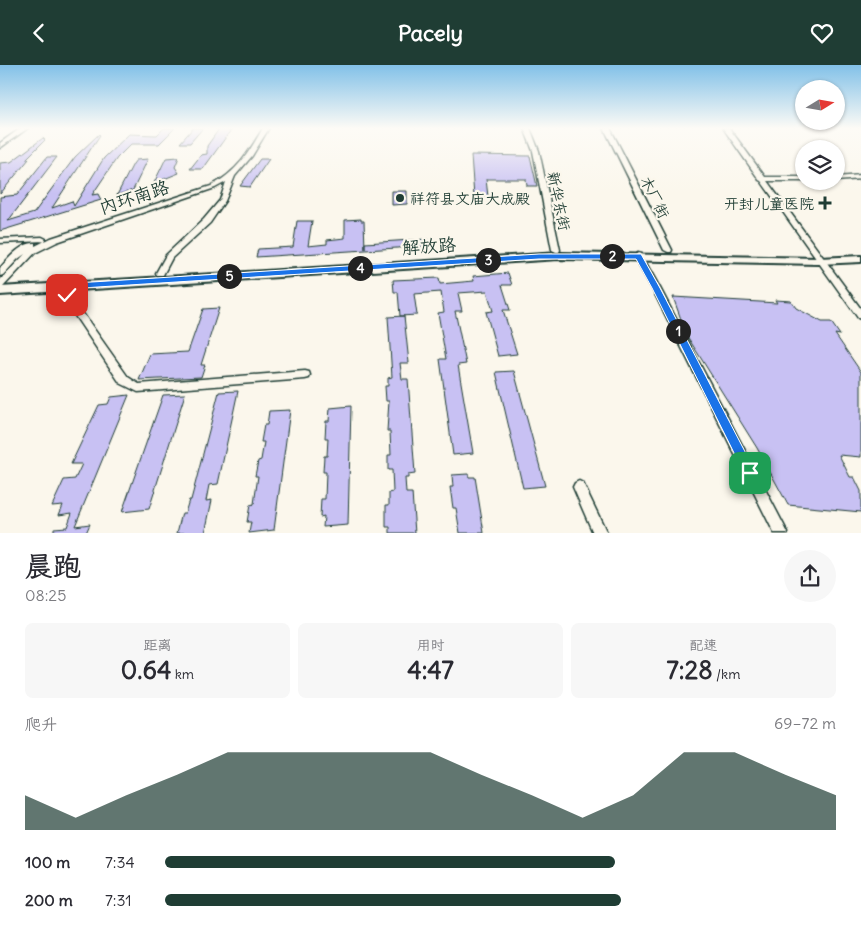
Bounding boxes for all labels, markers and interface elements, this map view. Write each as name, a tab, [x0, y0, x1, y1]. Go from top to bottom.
icon: back	[25, 19, 53, 47]
text: Pacely	[398, 19, 463, 47]
icon: heart	[808, 19, 836, 47]
north arrow	[795, 80, 845, 130]
map controls	[795, 80, 845, 190]
button: layers	[795, 140, 845, 190]
street label: 新华东街	[543, 170, 575, 232]
street label: 木厂街	[636, 173, 674, 221]
street label: 内环南路	[96, 175, 172, 219]
place label: 祥符县文庙大成殿	[410, 189, 530, 208]
marker: 祥符县文庙大成殿	[394, 192, 406, 204]
place label: 开封儿童医院	[724, 194, 814, 213]
marker: 开封儿童医院	[818, 196, 832, 210]
street label: 解放路	[401, 233, 457, 259]
pin: 2	[600, 243, 624, 269]
pin: 3	[476, 247, 500, 273]
text: 2	[609, 247, 616, 265]
text: 3	[485, 251, 492, 269]
pin: 4	[348, 255, 372, 281]
text: 4	[356, 259, 365, 277]
pin: 5	[216, 263, 242, 289]
text: 5	[225, 267, 234, 285]
pin	[46, 274, 88, 316]
icon: check	[53, 281, 81, 309]
pin: 1	[666, 319, 690, 343]
text: 1	[676, 322, 681, 340]
pin	[729, 452, 771, 494]
icon: arrive	[736, 459, 764, 487]
text: 晨跑	[25, 548, 81, 584]
button: share	[784, 550, 836, 602]
text: 08:25	[25, 585, 66, 605]
text: 距离	[144, 636, 172, 654]
text: 用时	[417, 636, 445, 654]
text: 配速	[690, 636, 718, 654]
text: 0.64	[121, 654, 171, 686]
text: 4:47	[407, 654, 454, 686]
text: 7:28	[667, 654, 713, 686]
text: km	[171, 665, 194, 683]
text: /km	[713, 665, 740, 683]
text: 69–72 m	[774, 713, 836, 733]
text: 爬升	[25, 714, 57, 734]
text: 100 m	[25, 852, 70, 872]
text: 7:34	[105, 852, 135, 872]
text: 200 m	[25, 890, 73, 910]
text: 7:31	[105, 890, 132, 910]

